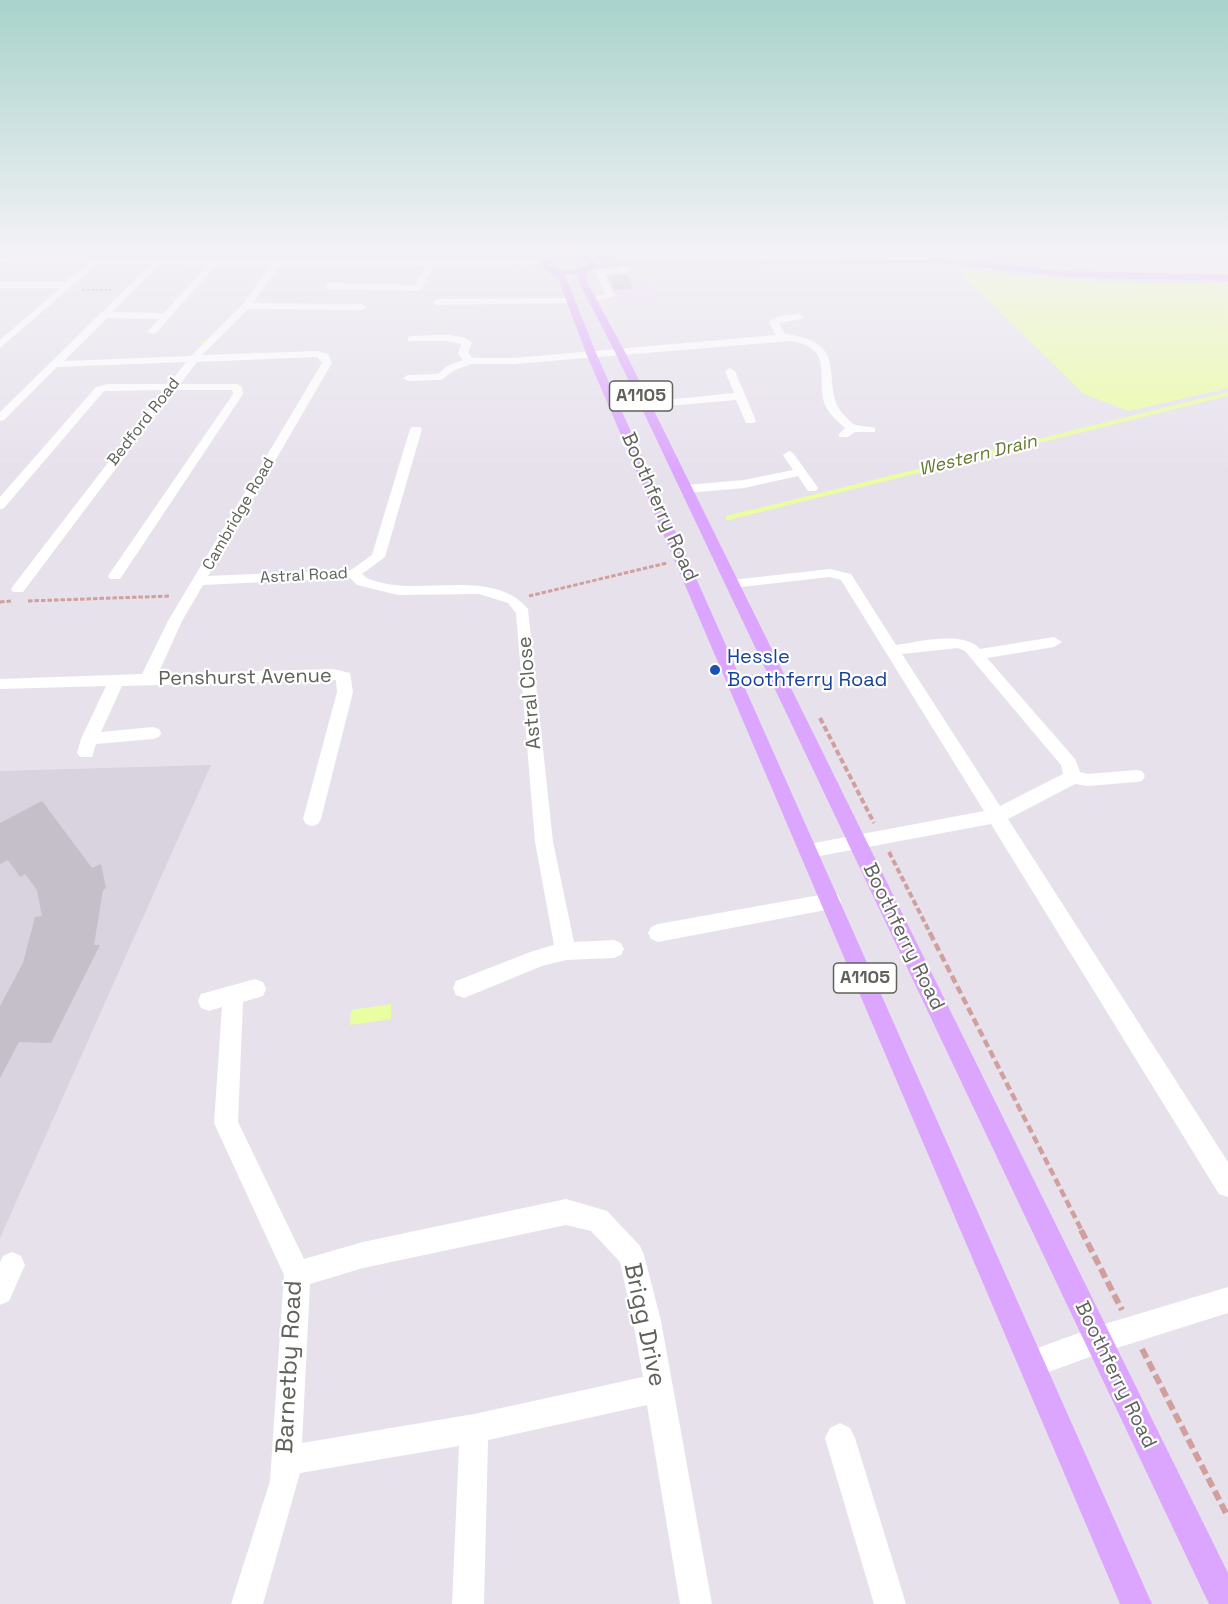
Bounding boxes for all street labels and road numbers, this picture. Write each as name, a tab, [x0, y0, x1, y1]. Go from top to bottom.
street label: Bedford Road	[104, 374, 184, 470]
road number: A1105	[610, 381, 672, 411]
street label: Boothferry Road	[615, 429, 703, 585]
street label: Cambridge Road	[199, 454, 279, 574]
street label: Astral Road	[260, 564, 348, 588]
street label: Astral Close	[513, 636, 547, 750]
street label: Penshurst Avenue	[158, 664, 332, 692]
street label: Boothferry Road	[857, 860, 949, 1014]
road number: A1105	[834, 963, 896, 993]
street label: Brigg Drive	[617, 1261, 671, 1389]
street label: Barnetby Road	[271, 1280, 309, 1454]
street label: Boothferry Road	[1069, 1298, 1161, 1452]

